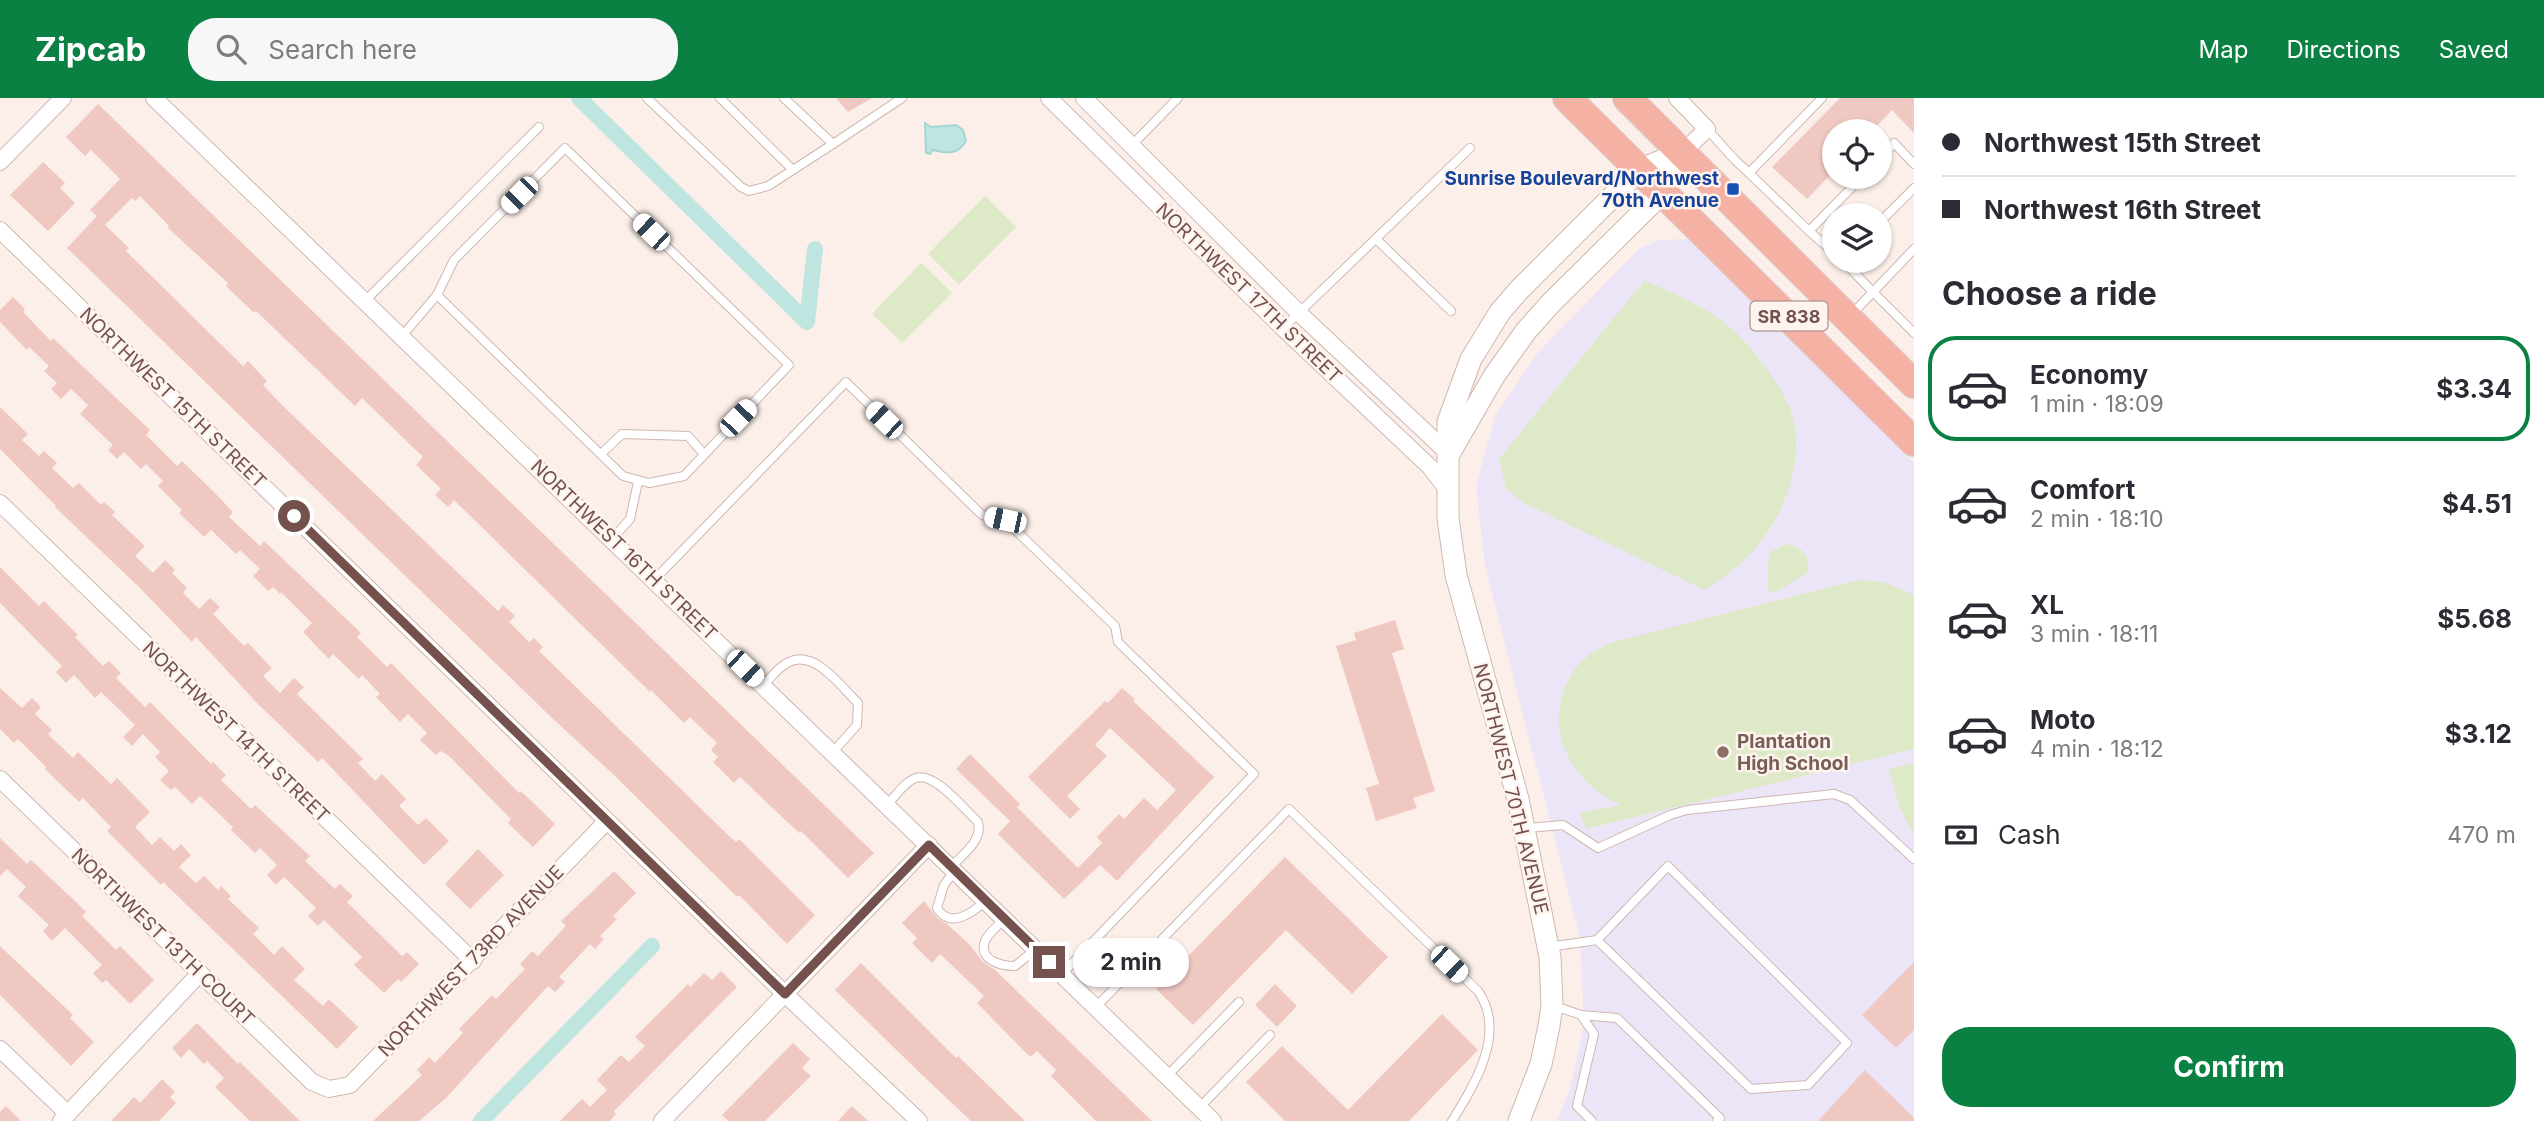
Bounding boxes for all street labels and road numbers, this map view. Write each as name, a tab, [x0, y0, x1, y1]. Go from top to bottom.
street label: NORTHWEST 17TH STREET	[1151, 198, 1347, 388]
road number: SR 838	[1750, 302, 1828, 330]
street label: NORTHWEST 15TH STREET	[75, 303, 271, 493]
street label: NORTHWEST 16TH STREET	[526, 455, 722, 645]
street label: NORTHWEST 14TH STREET	[138, 637, 334, 827]
street label: NORTHWEST 70TH AVENUE	[1469, 661, 1553, 917]
street label: NORTHWEST 13TH COURT	[67, 843, 259, 1031]
street label: NORTHWEST 73RD AVENUE	[373, 861, 569, 1061]

